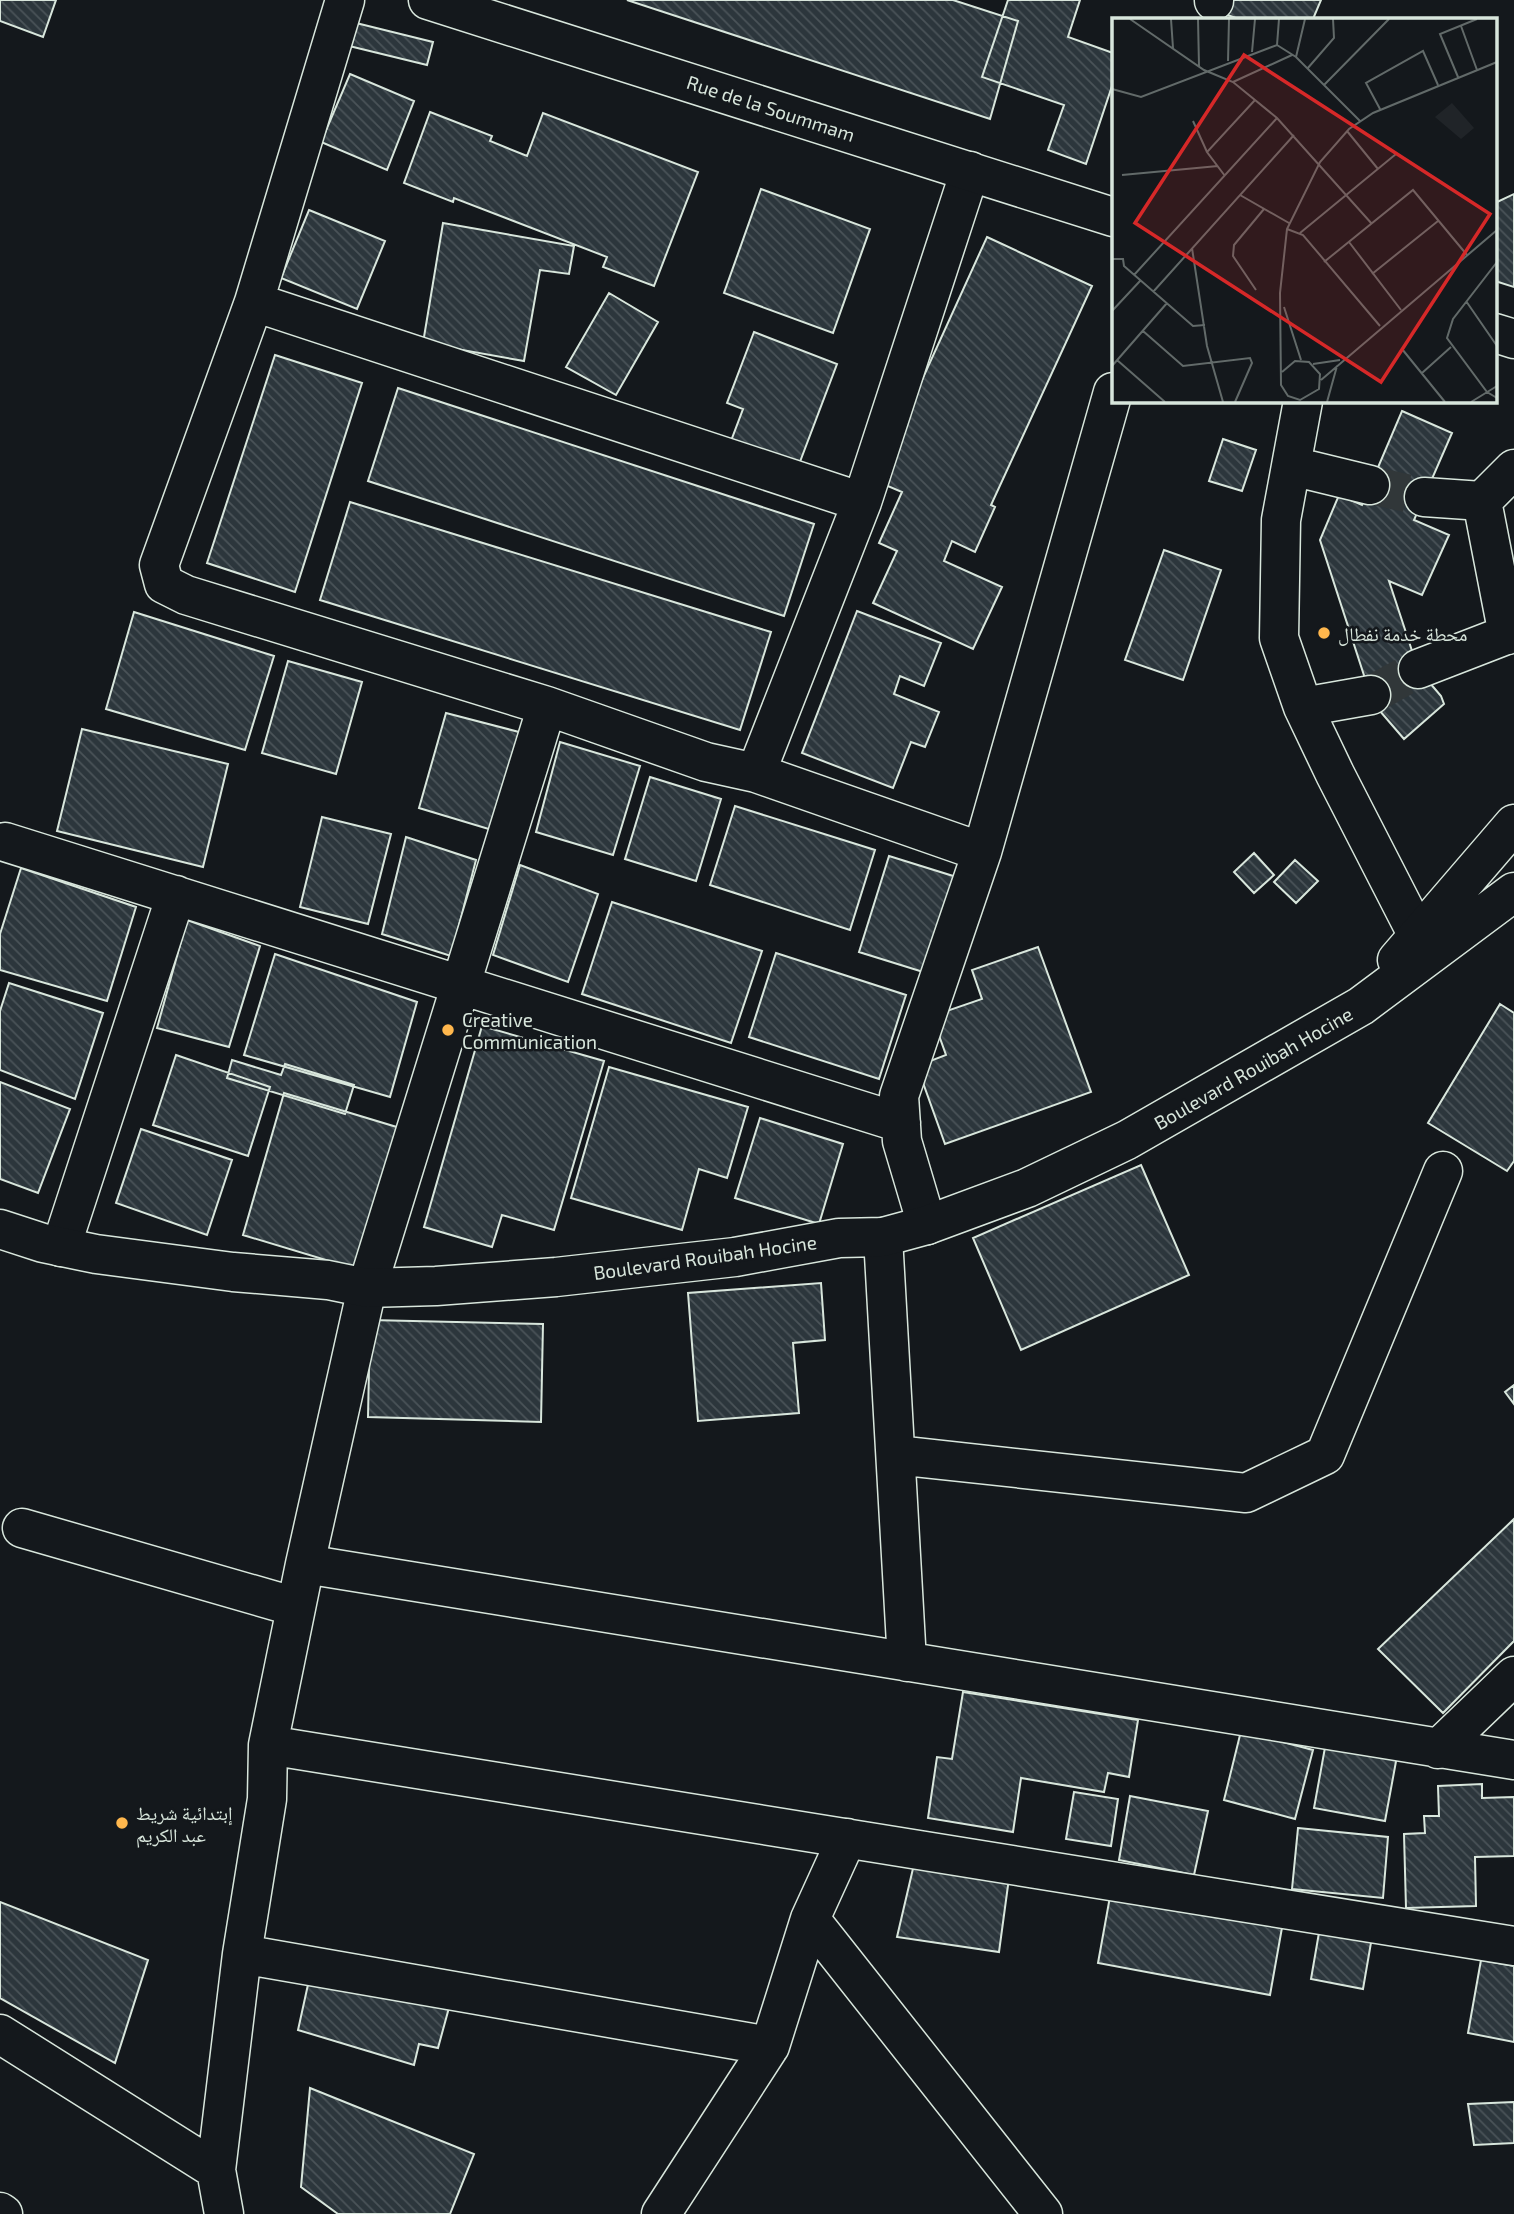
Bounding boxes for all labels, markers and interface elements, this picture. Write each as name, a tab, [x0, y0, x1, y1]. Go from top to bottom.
inset map	[1112, 18, 1496, 402]
street label: Rue de la Soummam	[684, 70, 858, 146]
place label: محطة خدمة نفطال	[1338, 622, 1467, 646]
marker: محطة خدمة نفطال	[1316, 625, 1332, 641]
street label: Boulevard Rouibah Hocine	[1150, 1002, 1356, 1134]
place label: Creative Communication	[462, 1008, 597, 1053]
marker: Creative Communication	[440, 1022, 456, 1038]
street label: Boulevard Rouibah Hocine	[592, 1230, 818, 1284]
place label: إبتدائية شريط عبد الكريم	[136, 1801, 232, 1848]
marker: إبتدائية شريط عبد الكريم	[114, 1815, 130, 1831]

